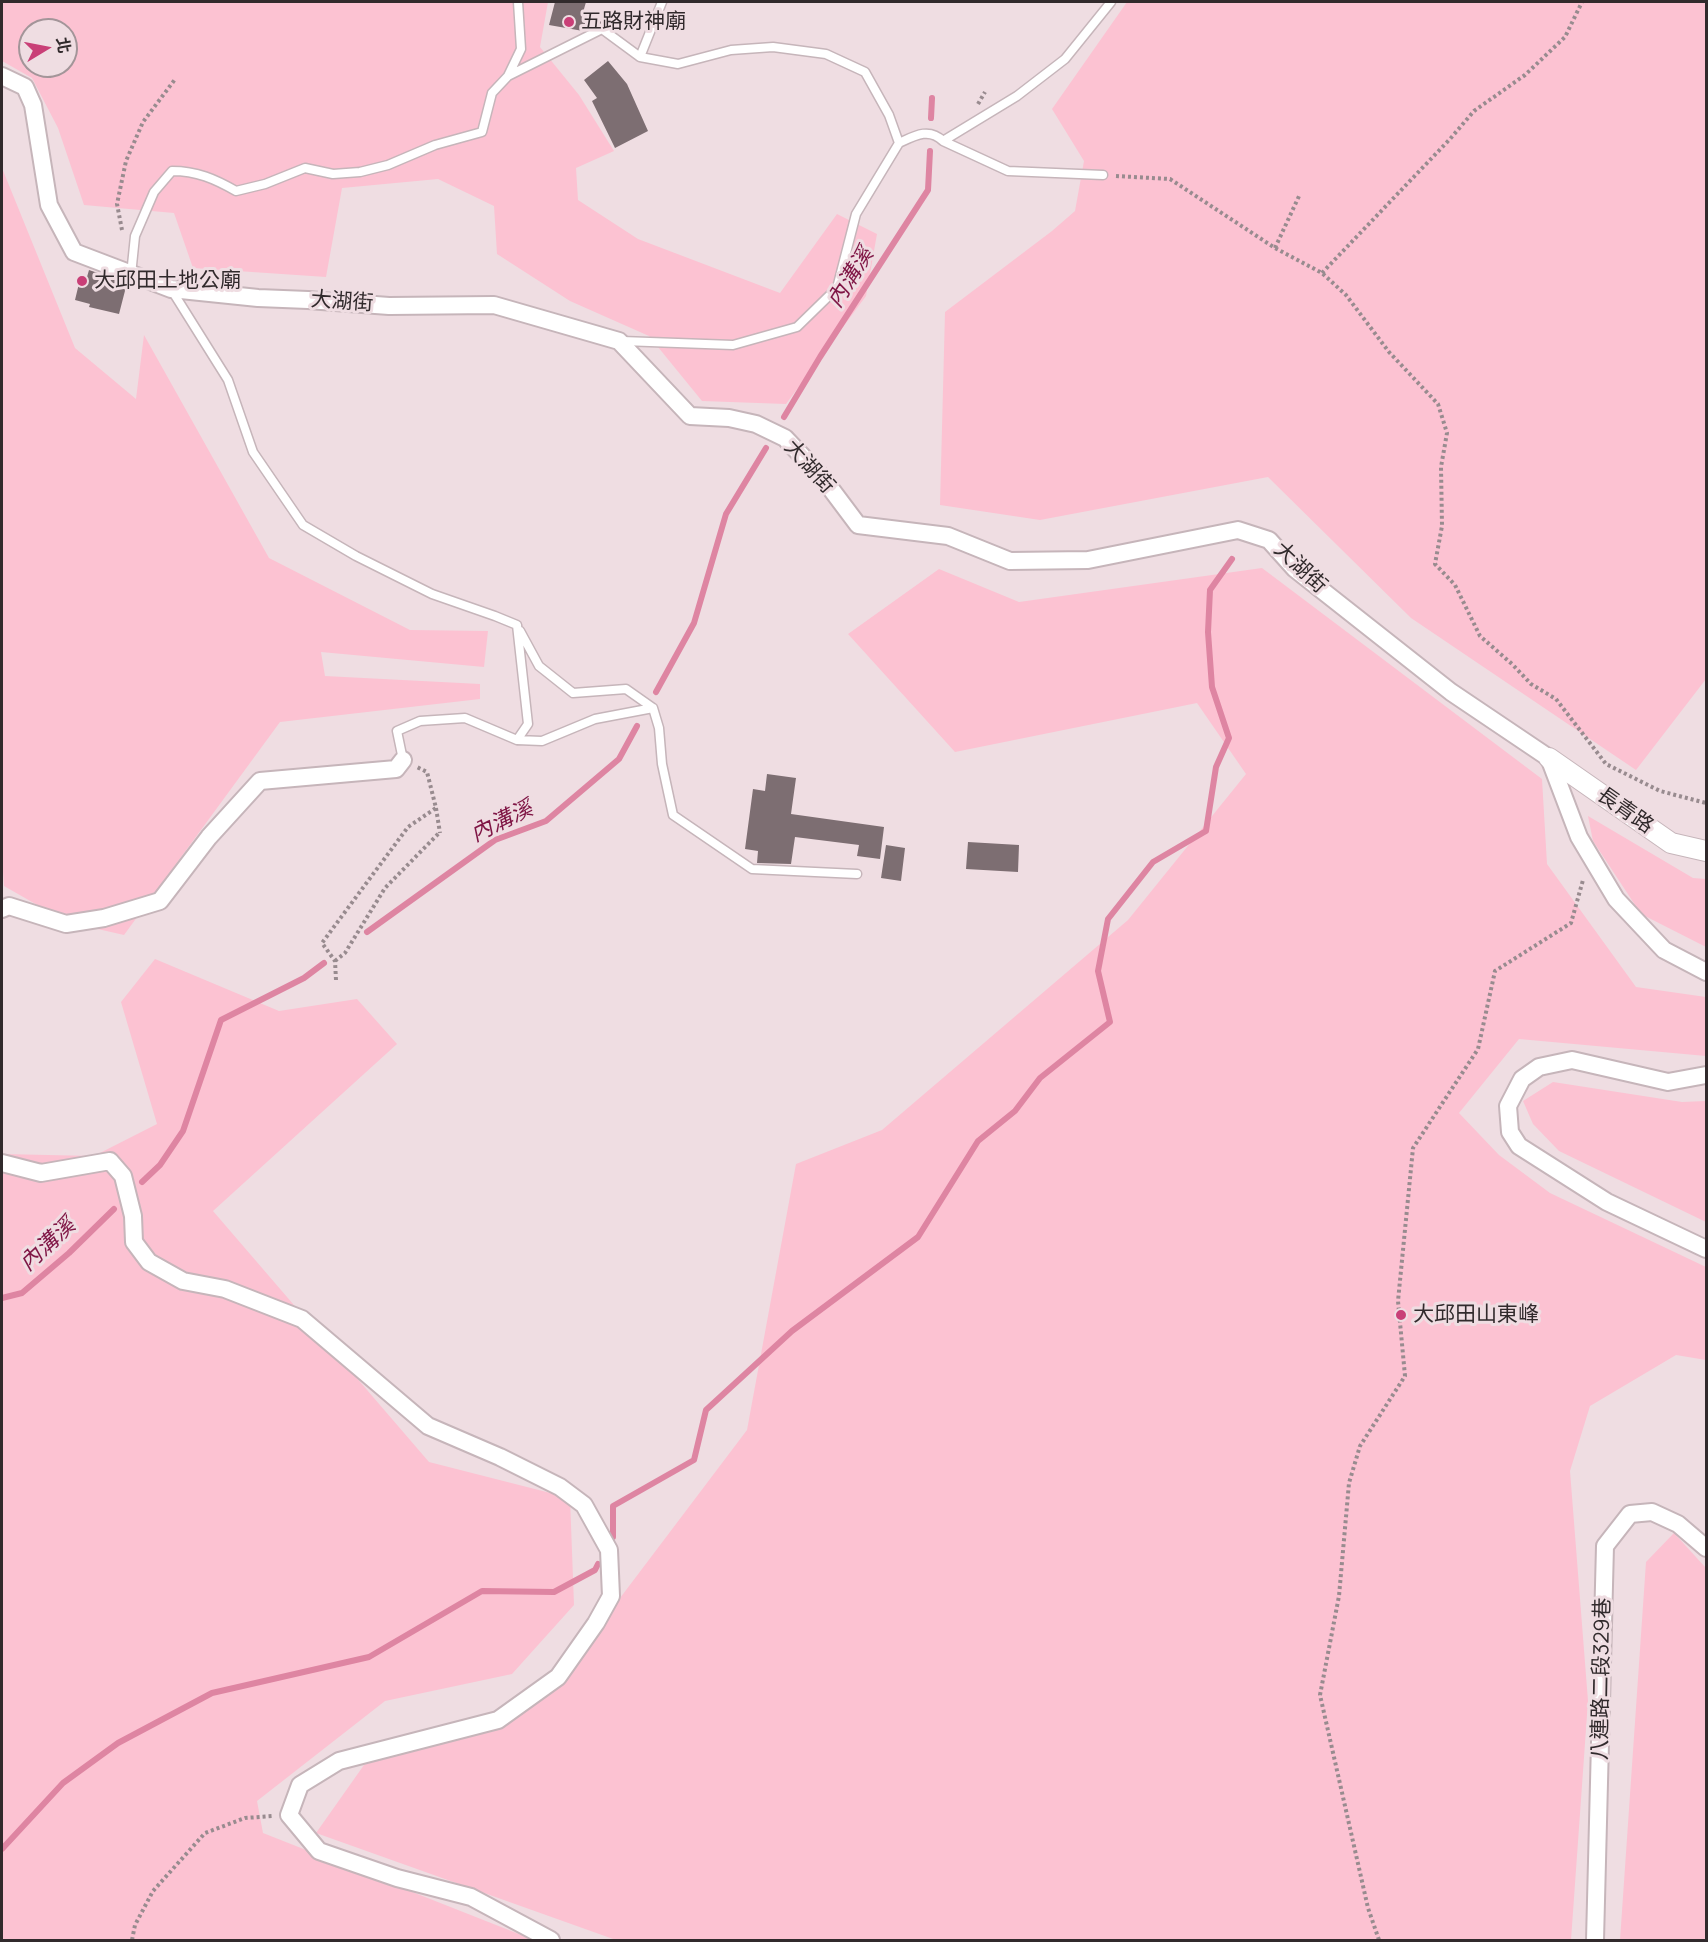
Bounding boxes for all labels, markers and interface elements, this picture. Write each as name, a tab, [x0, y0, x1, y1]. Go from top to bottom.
place label: 五路財神廟	[581, 9, 686, 35]
marker: 五路財神廟	[562, 15, 576, 29]
north arrow	[18, 18, 78, 78]
text: 北	[52, 35, 76, 55]
water label: 內溝溪	[822, 243, 880, 313]
place label: 大邱田土地公廟	[94, 268, 241, 294]
marker: 大邱田土地公廟	[75, 274, 89, 288]
street label: 大湖街	[310, 287, 374, 317]
street label: 大湖街	[779, 435, 839, 499]
street label: 大湖街	[1268, 537, 1332, 599]
street label: 長青路	[1592, 783, 1658, 839]
water label: 內溝溪	[467, 796, 537, 848]
water label: 內溝溪	[15, 1213, 81, 1277]
place label: 大邱田山東峰	[1413, 1302, 1539, 1328]
marker: 大邱田山東峰	[1394, 1308, 1408, 1322]
street label: 八連路二段329巷	[1588, 1597, 1616, 1761]

